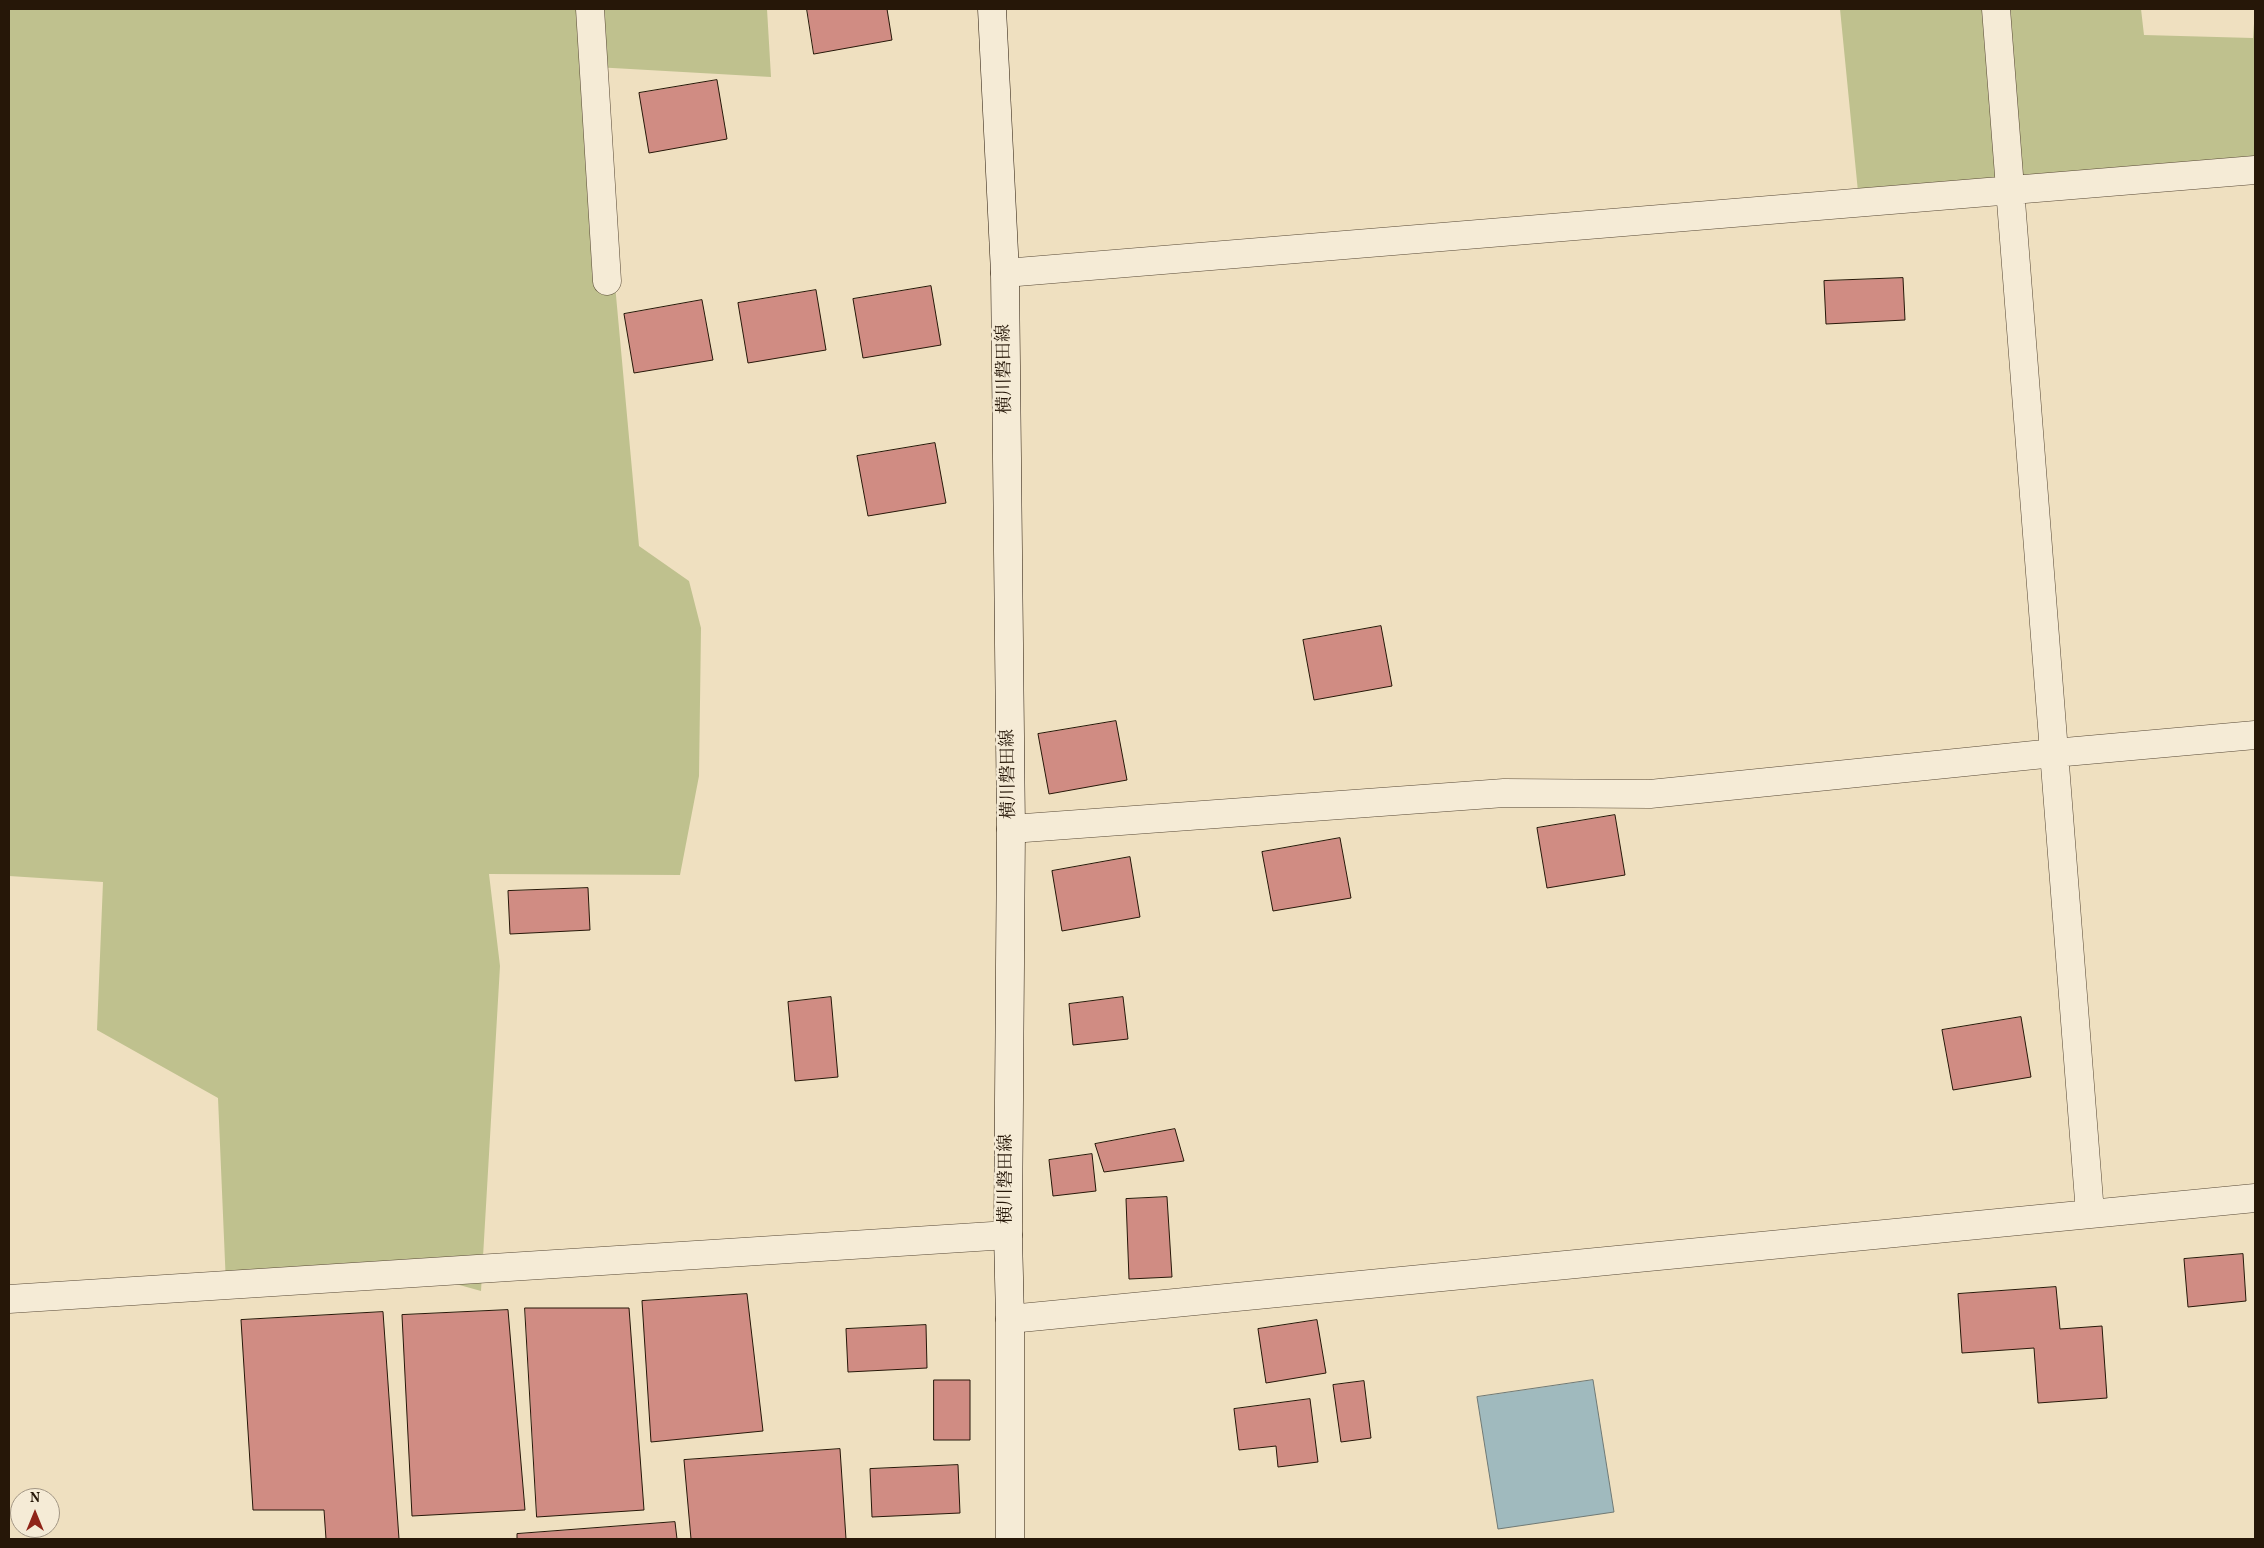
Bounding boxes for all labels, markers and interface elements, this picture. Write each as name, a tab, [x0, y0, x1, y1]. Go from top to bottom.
street label: 横川磐田線	[994, 324, 1018, 414]
street label: 横川磐田線	[998, 729, 1022, 819]
street label: 横川磐田線	[997, 1134, 1019, 1224]
north arrow	[10, 1488, 60, 1538]
text: N	[30, 1489, 40, 1508]

